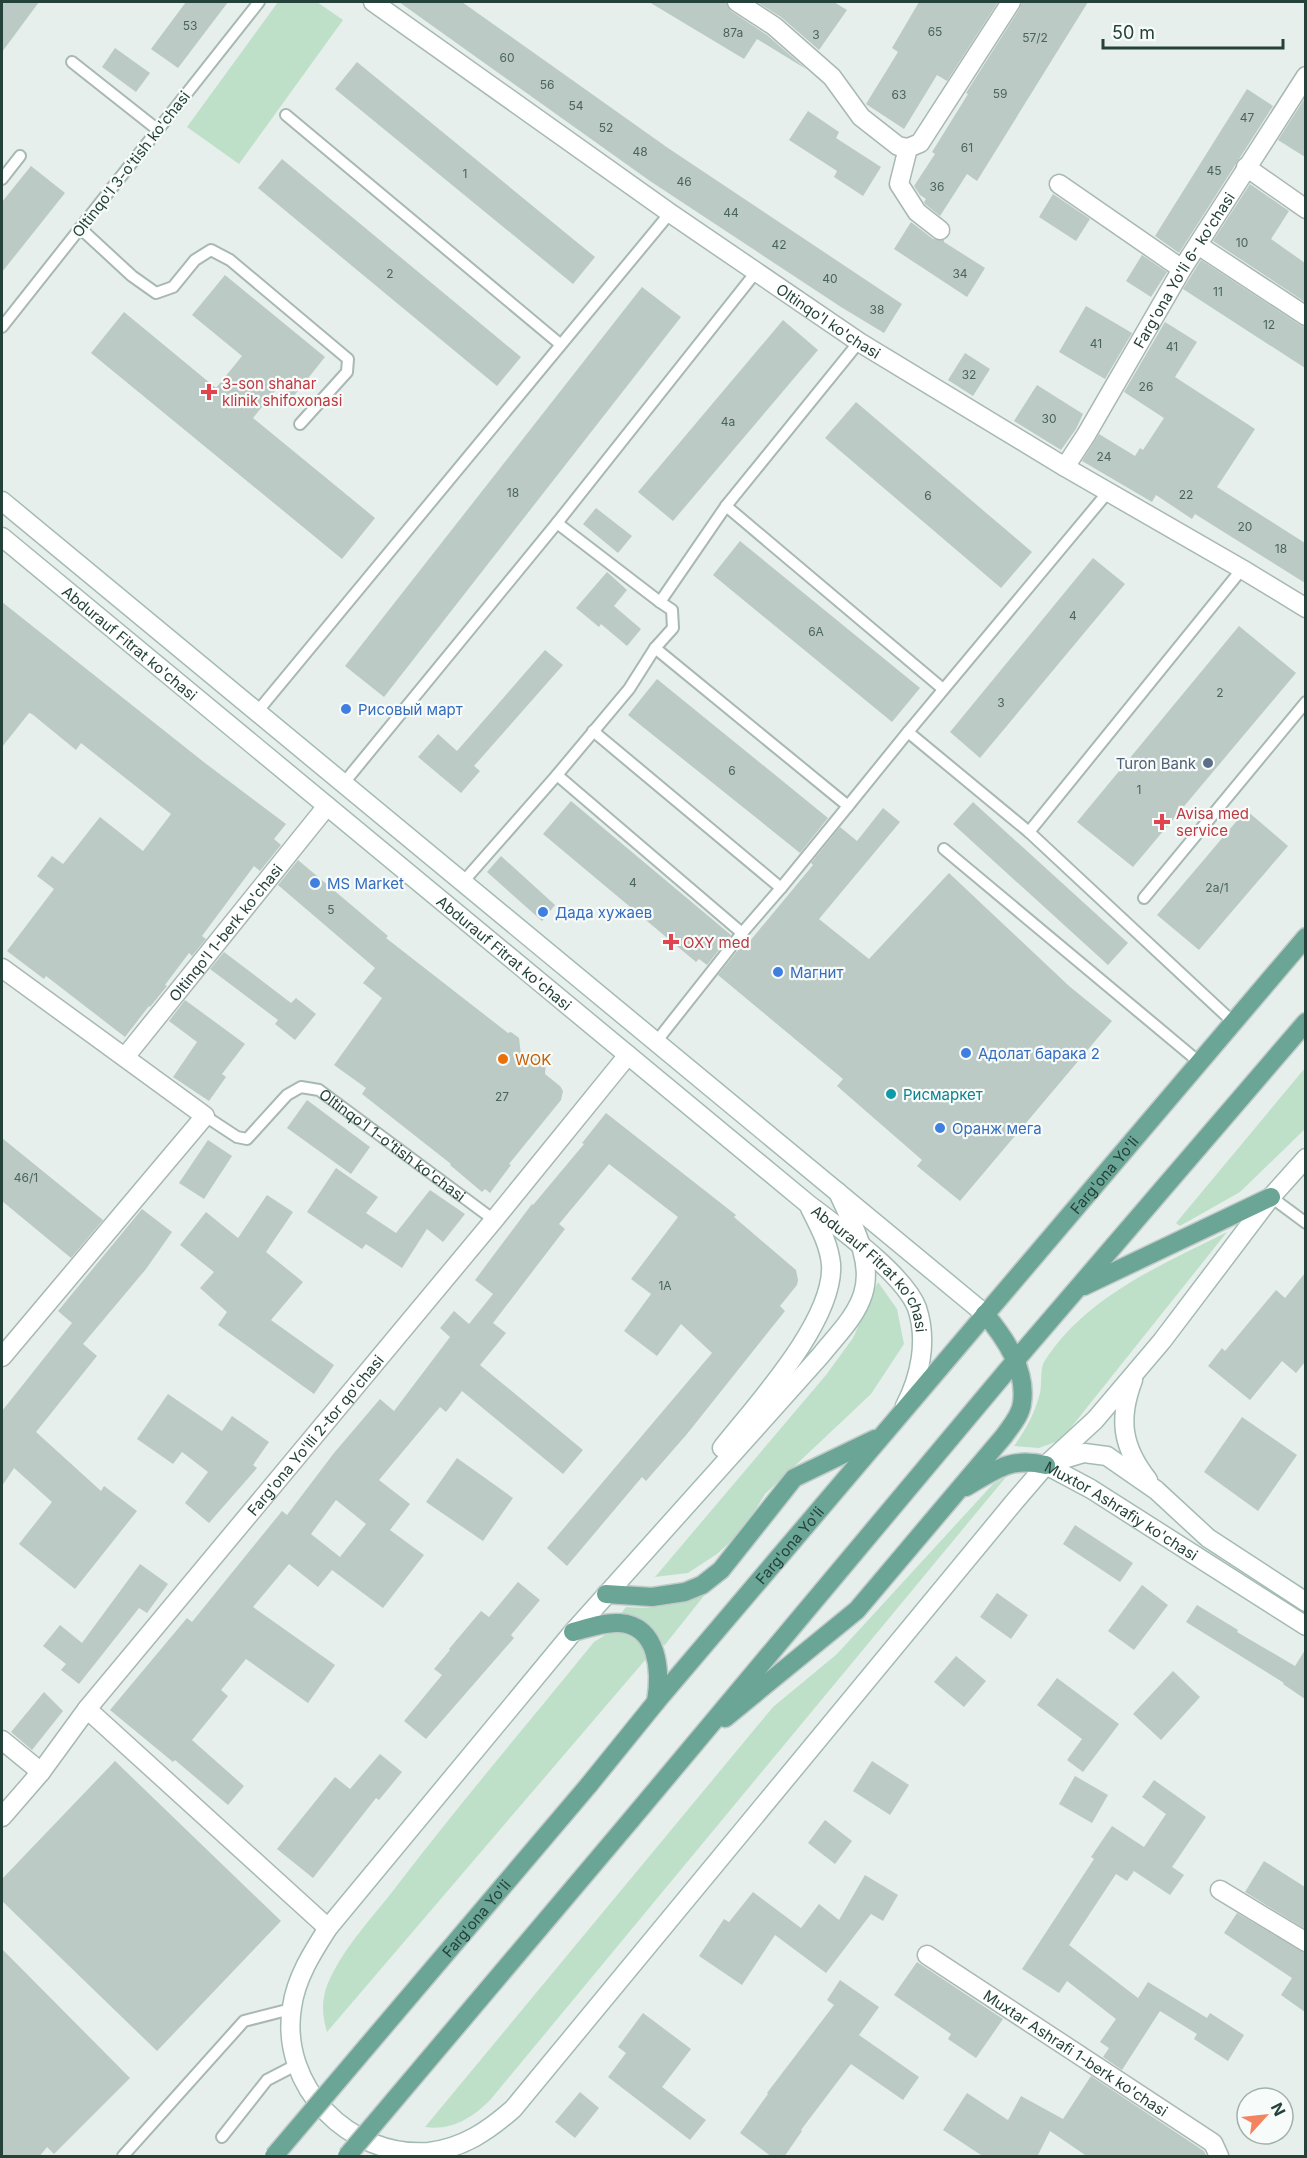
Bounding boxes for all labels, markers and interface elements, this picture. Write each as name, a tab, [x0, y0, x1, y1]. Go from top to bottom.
scale bar	[1103, 12, 1283, 50]
house number: 53	[183, 18, 197, 33]
text: 50 m	[1112, 22, 1155, 43]
house number: 65	[928, 24, 942, 39]
house number: 87a	[723, 25, 743, 40]
house number: 3	[812, 27, 820, 42]
house number: 57/2	[1022, 30, 1048, 45]
house number: 60	[499, 50, 515, 65]
house number: 56	[540, 77, 554, 92]
house number: 59	[993, 86, 1007, 101]
street label: Oltinqo'l 3-o'tish ko'chasi	[68, 87, 194, 241]
house number: 63	[892, 87, 906, 102]
house number: 54	[568, 98, 584, 113]
house number: 47	[1240, 110, 1254, 125]
house number: 52	[599, 120, 613, 135]
house number: 61	[961, 140, 973, 155]
house number: 48	[632, 144, 648, 159]
house number: 45	[1206, 163, 1222, 178]
house number: 1	[463, 166, 467, 181]
house number: 46	[676, 174, 692, 189]
house number: 36	[930, 179, 944, 194]
street label: Farg'ona Yo'li 6- ko'chasi	[1129, 189, 1238, 351]
house number: 44	[723, 205, 739, 220]
house number: 10	[1236, 235, 1248, 250]
house number: 42	[771, 237, 787, 252]
house number: 2	[386, 266, 394, 281]
house number: 34	[952, 266, 968, 281]
house number: 40	[822, 271, 838, 286]
street label: Oltinqo'l ko'chasi	[773, 279, 884, 362]
house number: 11	[1213, 284, 1223, 299]
house number: 38	[870, 302, 884, 317]
house number: 12	[1263, 317, 1275, 332]
house number: 41	[1090, 336, 1102, 351]
house number: 41	[1166, 339, 1178, 354]
house number: 32	[962, 367, 976, 382]
place label: 3-son shahar klinik shifoxonasi	[222, 374, 342, 410]
house number: 26	[1139, 379, 1153, 394]
marker: 3-son shahar klinik shifoxonasi	[200, 383, 218, 401]
house number: 30	[1042, 411, 1056, 426]
house number: 4а	[721, 414, 735, 429]
house number: 24	[1097, 449, 1112, 464]
house number: 18	[507, 485, 519, 500]
house number: 22	[1179, 487, 1193, 502]
house number: 6	[924, 488, 932, 503]
house number: 20	[1238, 519, 1252, 534]
house number: 18	[1275, 541, 1287, 556]
street label: Abdurauf Fitrat ko'chasi	[59, 582, 201, 704]
house number: 4	[1069, 608, 1077, 623]
house number: 6A	[808, 624, 824, 639]
house number: 2	[1216, 685, 1224, 700]
house number: 3	[997, 695, 1005, 710]
place label: Рисовый март	[358, 700, 463, 719]
marker: Рисовый март	[339, 702, 353, 716]
place label: Turon Bank	[1116, 754, 1197, 773]
marker: Turon Bank	[1201, 756, 1215, 770]
house number: 6	[728, 763, 736, 778]
house number: 1	[1137, 782, 1141, 797]
place label: Avisa med service	[1176, 804, 1249, 840]
marker: Avisa med service	[1153, 813, 1171, 831]
street label: Oltinqo'l 1-berk ko'chasi	[164, 860, 286, 1005]
place label: MS Market	[327, 874, 404, 893]
house number: 4	[629, 875, 637, 890]
marker: MS Market	[308, 876, 322, 890]
house number: 2a/1	[1205, 880, 1229, 895]
street label: Abdurauf Fitrat ko'chasi	[433, 891, 576, 1014]
house number: 5	[327, 902, 335, 917]
place label: Дада хужаев	[555, 903, 652, 922]
marker: Дада хужаев	[536, 905, 550, 919]
place label: OXY med	[683, 933, 750, 952]
marker: OXY med	[664, 935, 678, 949]
place label: Магнит	[790, 963, 843, 982]
marker: Магнит	[771, 965, 785, 979]
place label: Адолат барака 2	[978, 1044, 1100, 1063]
marker: Адолат барака 2	[959, 1046, 973, 1060]
place label: WOK	[515, 1050, 551, 1069]
marker: WOK	[496, 1052, 510, 1066]
street label: Oltinqo'l 1-o'tish ko'chasi	[316, 1084, 469, 1205]
place label: Рисмаркет	[903, 1085, 983, 1104]
marker: Рисмаркет	[884, 1087, 898, 1101]
house number: 27	[495, 1089, 509, 1104]
place label: Оранж мега	[952, 1119, 1042, 1138]
marker: Оранж мега	[933, 1121, 947, 1135]
street label: Farg'ona Yo'li	[1066, 1132, 1142, 1217]
house number: 46/1	[14, 1170, 38, 1185]
street label: Abdurauf Fitrat ko'chasi	[808, 1201, 931, 1333]
house number: 1A	[658, 1278, 672, 1293]
street label: Farg'ona Yo'lli 2-tor qo'chasi	[243, 1351, 387, 1519]
street label: Muxtor Ashrafiy ko'chasi	[1041, 1457, 1202, 1564]
street label: Farg'ona Yo'li	[751, 1502, 828, 1588]
street label: Farg'ona Yo'li	[438, 1875, 514, 1961]
street label: Muxtar Ashrafi 1-berk ko'chasi	[980, 1985, 1171, 2120]
north arrow	[1235, 2086, 1295, 2146]
text: N	[1267, 2099, 1290, 2119]

